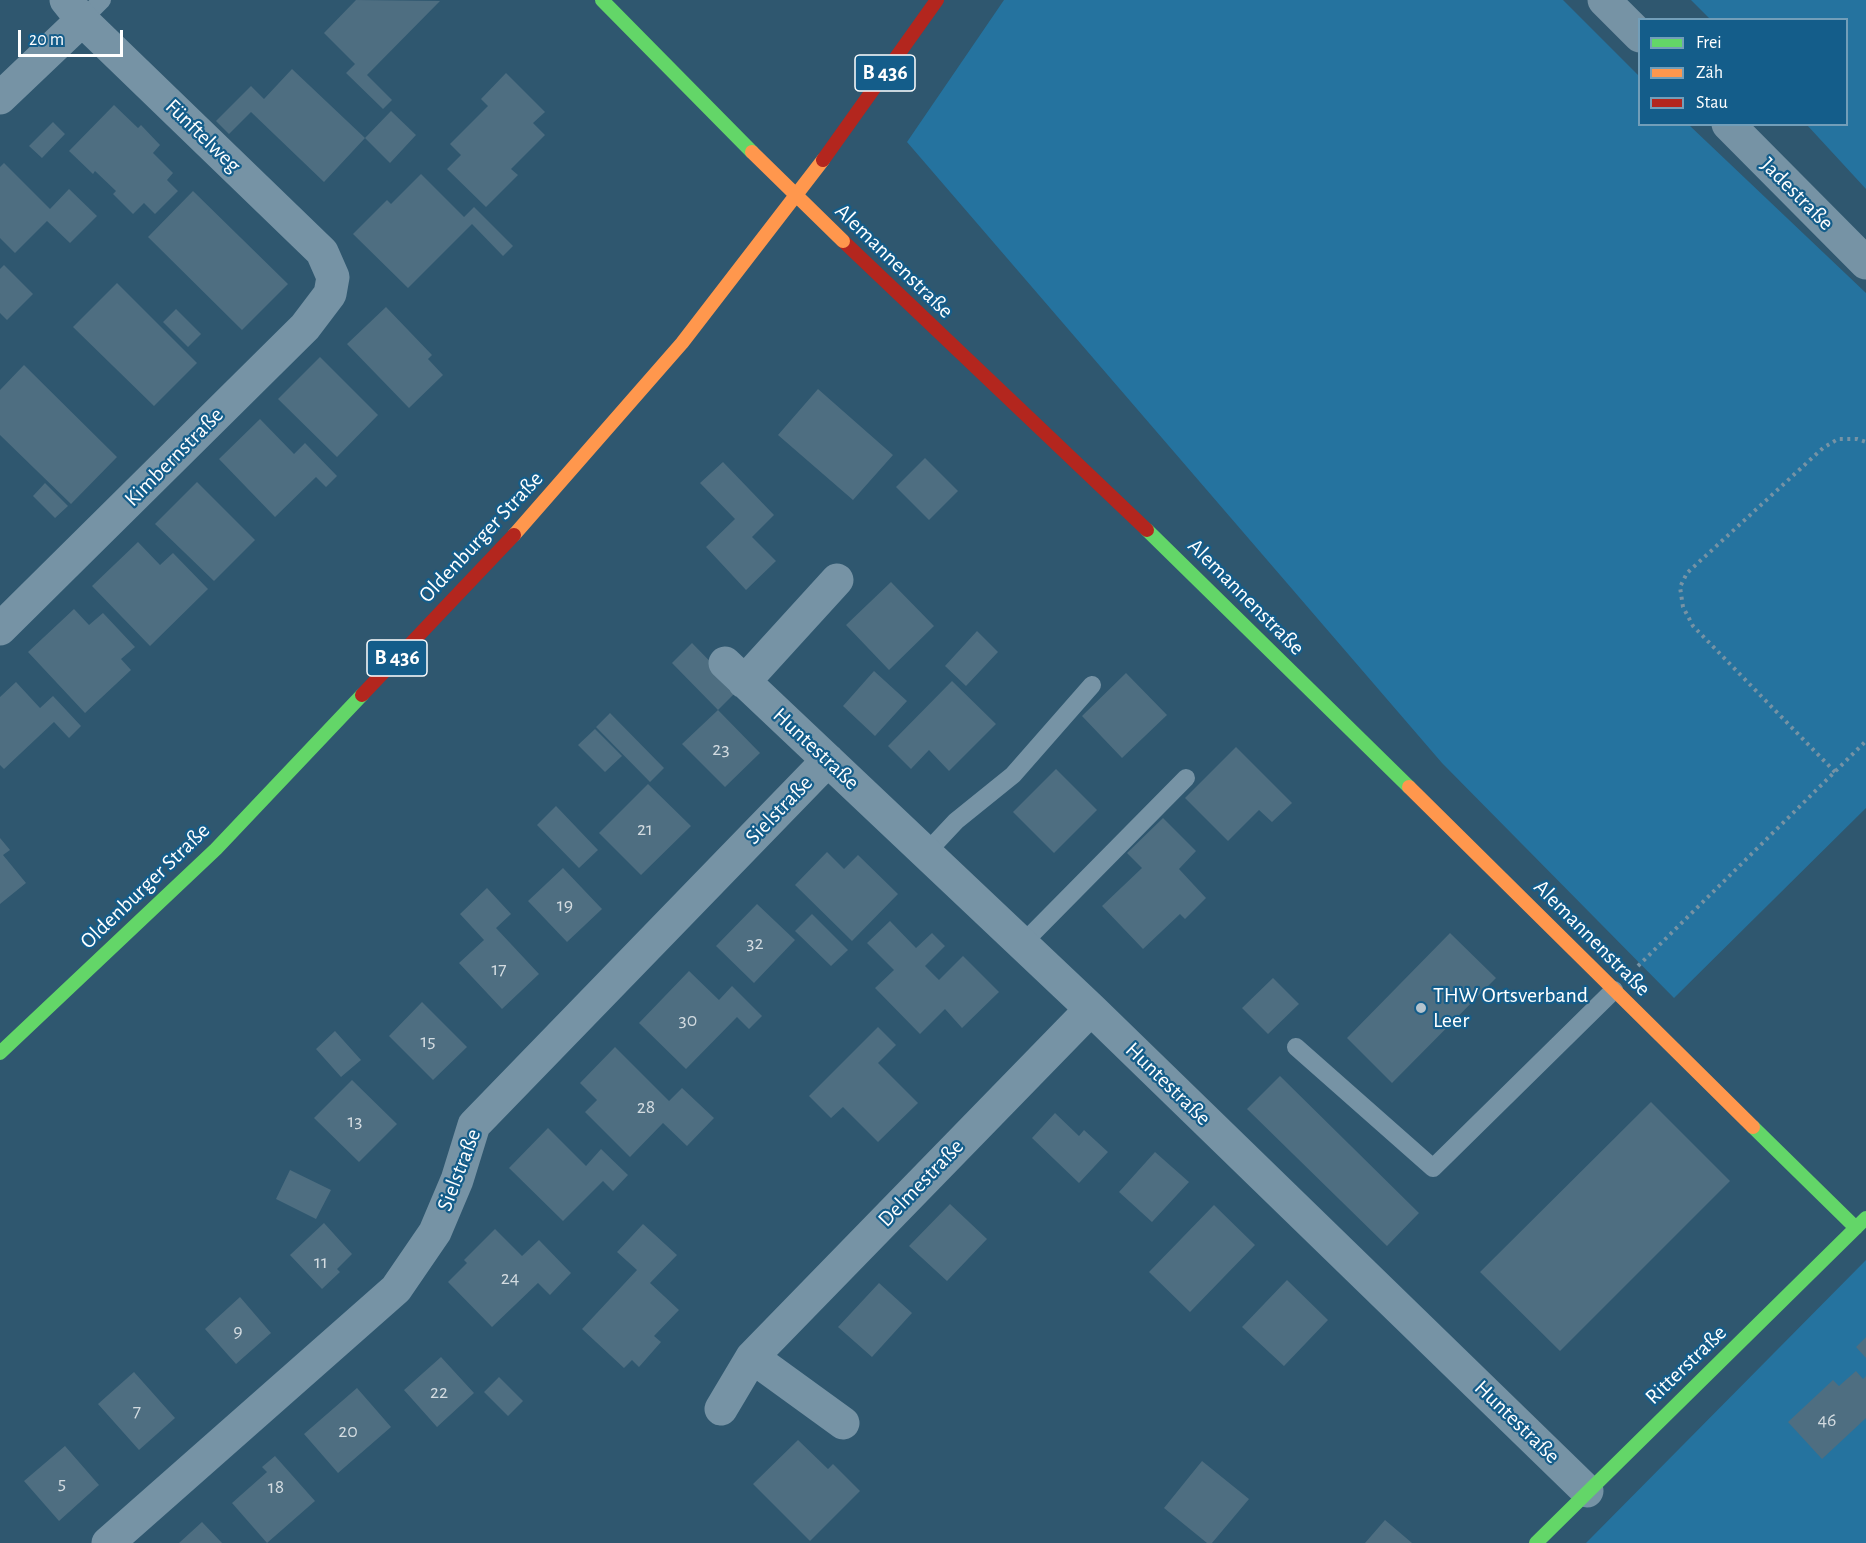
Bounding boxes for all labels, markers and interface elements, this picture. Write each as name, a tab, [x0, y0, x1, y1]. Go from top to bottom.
scale bar	[21, 18, 126, 56]
legend	[1638, 18, 1848, 126]
text: 20 m	[29, 31, 64, 49]
text: Frei	[1696, 34, 1722, 52]
road number: B 436	[855, 55, 915, 91]
text: Zäh	[1696, 64, 1723, 82]
street label: Fünftelweg	[160, 94, 246, 178]
text: Stau	[1696, 94, 1728, 112]
street label: Jadestraße	[1755, 152, 1839, 236]
street label: Alemannenstraße	[829, 198, 959, 324]
street label: Kimbernstraße	[119, 402, 229, 512]
street label: Oldenburger Straße	[413, 466, 549, 608]
street label: Alemannenstraße	[1182, 533, 1310, 661]
road number: B 436	[367, 640, 427, 676]
street label: Huntestraße	[767, 702, 865, 796]
house number: 23	[712, 737, 730, 761]
street label: Sielstraße	[740, 770, 818, 850]
street label: Oldenburger Straße	[75, 817, 215, 955]
house number: 21	[637, 817, 653, 841]
street label: Alemannenstraße	[1528, 874, 1656, 1002]
house number: 19	[557, 893, 573, 917]
house number: 32	[746, 931, 764, 955]
house number: 17	[491, 957, 507, 981]
place label: THW Ortsverband Leer	[1433, 982, 1588, 1034]
marker: THW Ortsverband Leer	[1414, 1001, 1428, 1015]
house number: 30	[679, 1008, 697, 1032]
house number: 15	[420, 1029, 436, 1053]
street label: Huntestraße	[1120, 1037, 1216, 1131]
house number: 28	[637, 1095, 655, 1119]
house number: 13	[347, 1109, 363, 1133]
street label: Sielstraße	[431, 1125, 487, 1215]
street label: Delmestraße	[873, 1134, 969, 1232]
house number: 11	[314, 1250, 328, 1274]
house number: 24	[501, 1266, 519, 1290]
house number: 9	[233, 1319, 243, 1343]
street label: Ritterstraße	[1640, 1320, 1732, 1410]
street label: Huntestraße	[1469, 1375, 1565, 1469]
house number: 22	[430, 1380, 448, 1404]
house number: 7	[133, 1399, 141, 1423]
house number: 46	[1817, 1408, 1837, 1432]
house number: 20	[338, 1419, 358, 1443]
house number: 5	[58, 1471, 66, 1495]
house number: 18	[268, 1475, 284, 1499]

